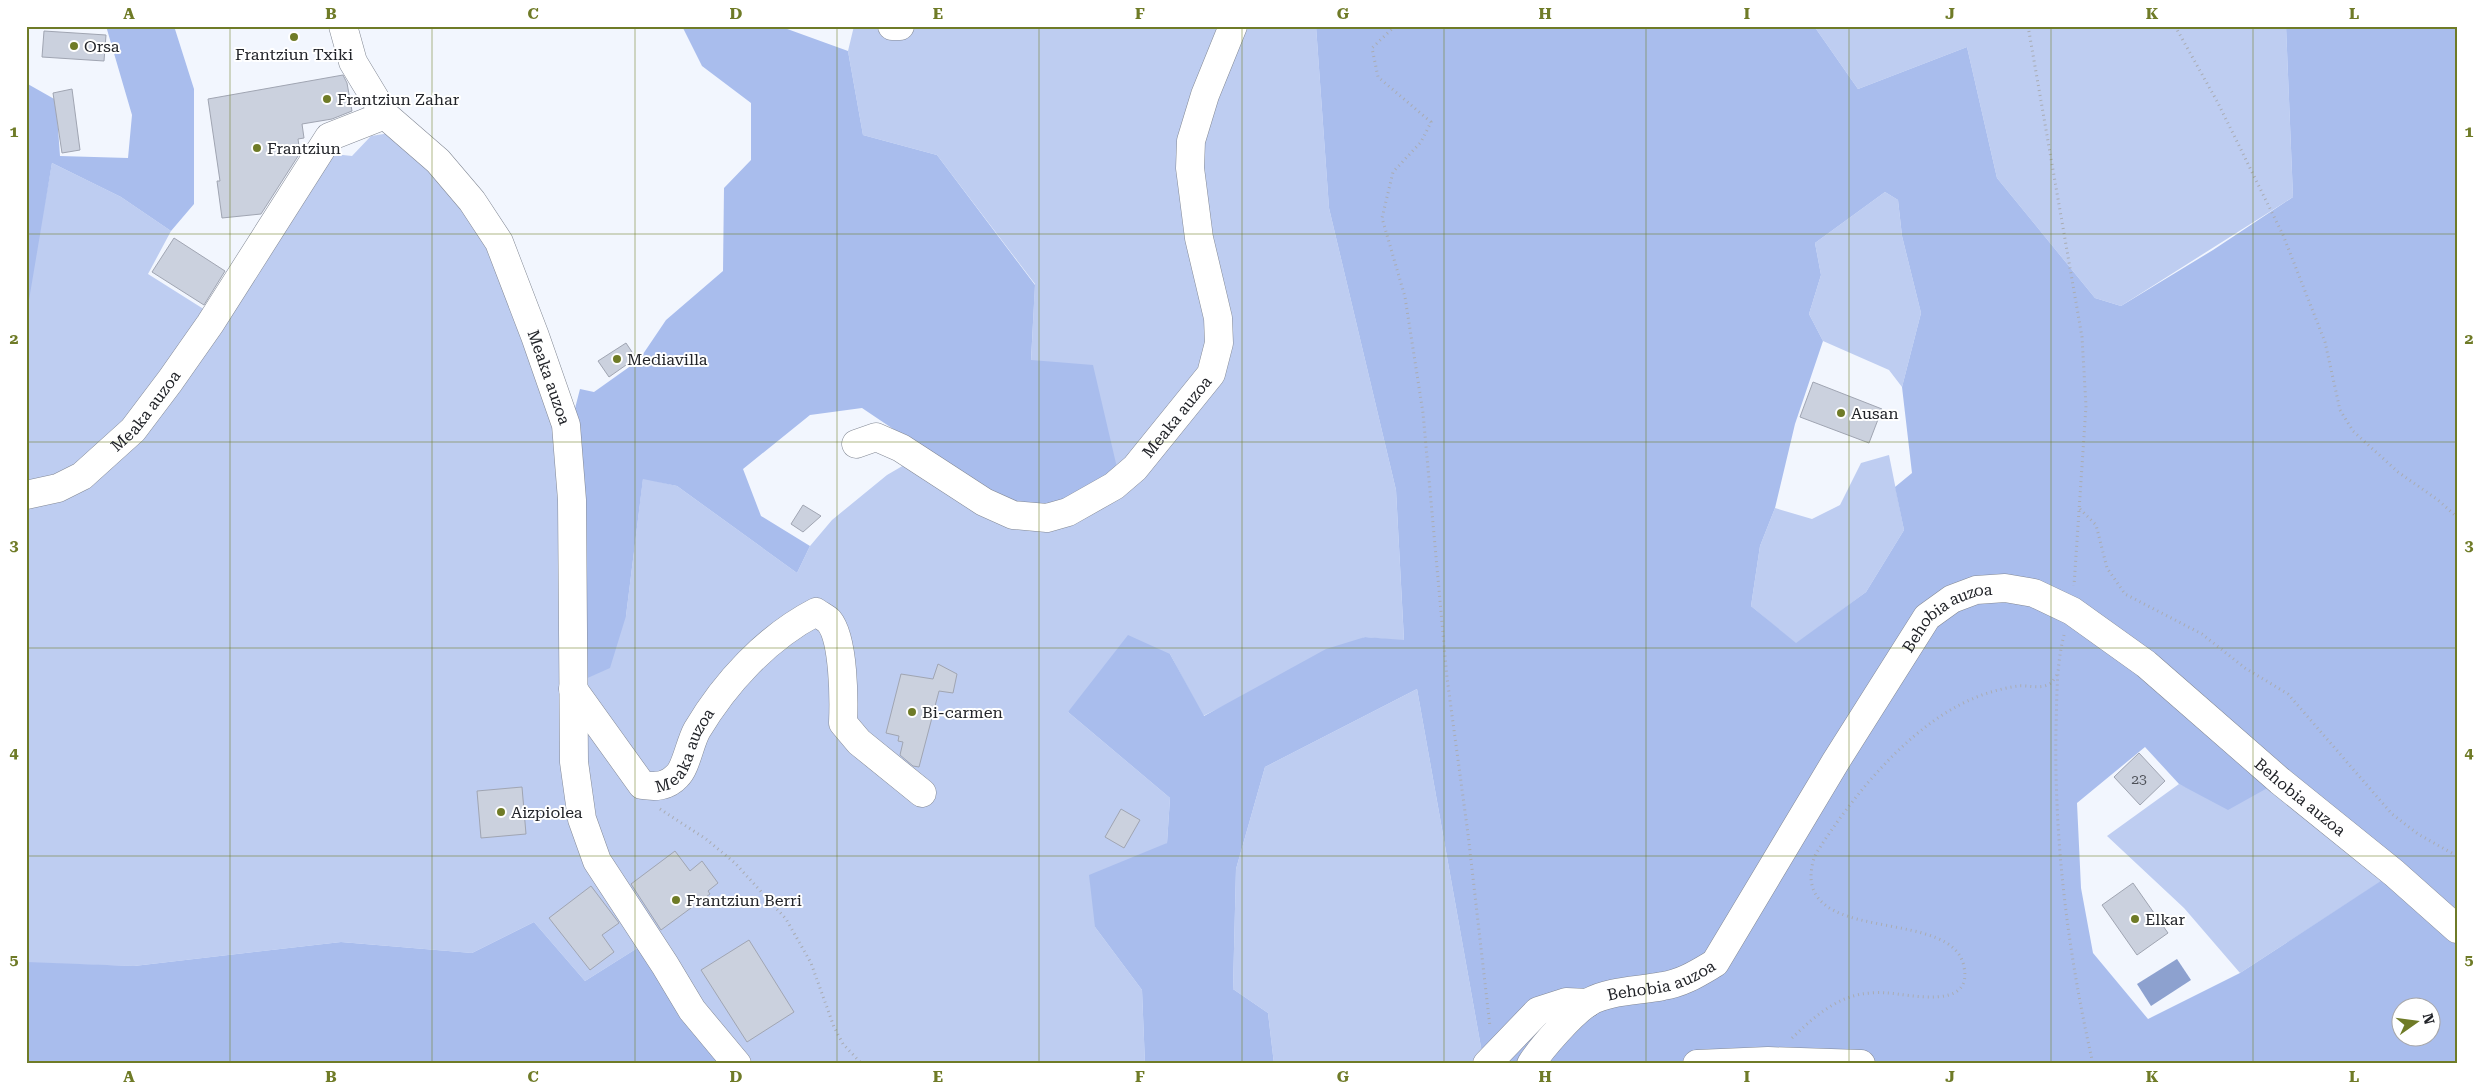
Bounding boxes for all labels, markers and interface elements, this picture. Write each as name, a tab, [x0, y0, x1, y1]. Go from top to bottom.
text: A	[123, 4, 135, 23]
text: B	[325, 4, 337, 23]
text: C	[527, 4, 539, 23]
text: D	[730, 4, 743, 23]
text: E	[933, 4, 943, 23]
text: F	[1135, 4, 1145, 23]
text: G	[1337, 4, 1350, 23]
text: H	[1538, 4, 1552, 23]
text: I	[1744, 4, 1750, 23]
text: J	[1945, 4, 1955, 23]
text: K	[2146, 4, 2159, 23]
text: L	[2349, 4, 2359, 23]
marker: Frantziun Txiki	[288, 31, 300, 43]
place label: Orsa	[84, 37, 120, 56]
marker: Orsa	[68, 40, 80, 52]
place label: Frantziun Txiki	[235, 45, 353, 64]
place label: Frantziun Zahar	[337, 90, 460, 109]
marker: Frantziun Zahar	[321, 93, 333, 105]
text: 1	[10, 122, 19, 141]
text: 1	[2465, 122, 2474, 141]
place label: Frantziun	[267, 139, 341, 158]
marker: Frantziun	[251, 142, 263, 154]
street label: Meaka auzoa	[524, 327, 575, 427]
text: 2	[10, 329, 19, 348]
text: 2	[2465, 329, 2474, 348]
place label: Mediavilla	[627, 350, 708, 369]
marker: Mediavilla	[611, 353, 623, 365]
street label: Meaka auzoa	[107, 366, 184, 455]
street label: Meaka auzoa	[1138, 372, 1215, 461]
place label: Ausan	[1851, 404, 1899, 423]
marker: Ausan	[1835, 407, 1847, 419]
text: 3	[10, 536, 19, 555]
text: 3	[2465, 536, 2474, 555]
street label: Behobia auzoa	[1898, 579, 1993, 656]
place label: Bi-carmen	[922, 703, 1003, 722]
street label: Meaka auzoa	[653, 704, 718, 796]
marker: Bi-carmen	[906, 706, 918, 718]
text: 4	[10, 743, 19, 762]
text: 4	[2465, 743, 2474, 762]
street label: Behobia auzoa	[2251, 754, 2350, 840]
house number: 23	[2131, 771, 2147, 787]
place label: Aizpiolea	[511, 803, 583, 822]
marker: Aizpiolea	[495, 806, 507, 818]
place label: Frantziun Berri	[686, 891, 802, 910]
marker: Frantziun Berri	[670, 894, 682, 906]
place label: Elkar	[2145, 910, 2185, 929]
marker: Elkar	[2129, 913, 2141, 925]
text: 5	[10, 950, 19, 969]
text: 5	[2465, 950, 2474, 969]
street label: Behobia auzoa	[1605, 955, 1719, 1004]
north arrow	[2390, 998, 2440, 1048]
text: N	[2420, 1012, 2438, 1026]
text: A	[123, 1067, 135, 1086]
text: B	[325, 1067, 337, 1086]
text: C	[527, 1067, 539, 1086]
text: D	[730, 1067, 743, 1086]
text: E	[933, 1067, 943, 1086]
text: F	[1135, 1067, 1145, 1086]
text: G	[1337, 1067, 1350, 1086]
text: H	[1538, 1067, 1552, 1086]
text: I	[1744, 1067, 1750, 1086]
text: J	[1945, 1067, 1955, 1086]
text: K	[2146, 1067, 2159, 1086]
text: L	[2349, 1067, 2359, 1086]

